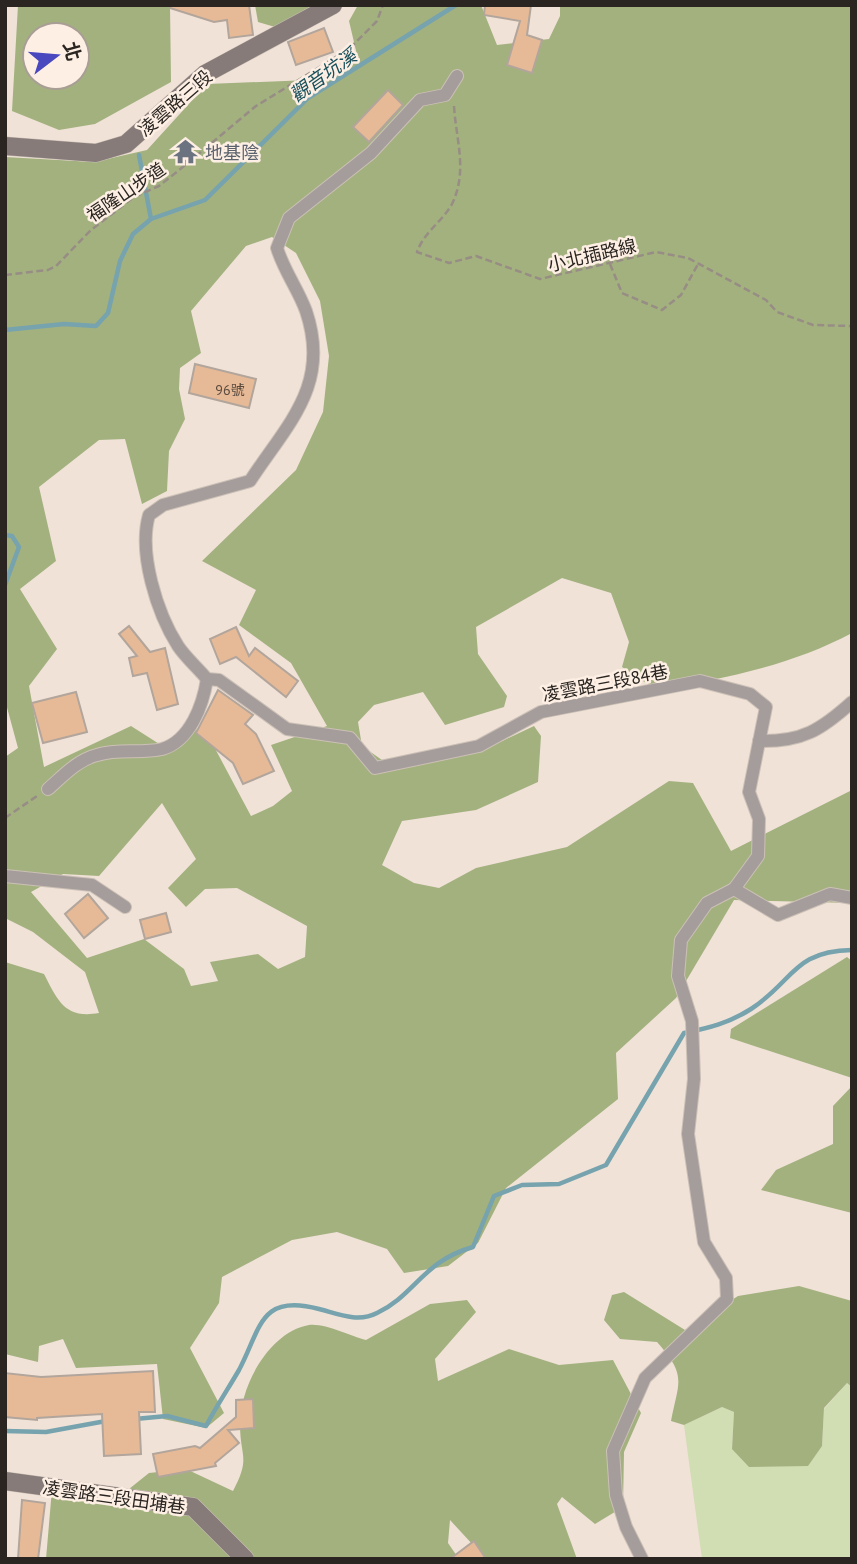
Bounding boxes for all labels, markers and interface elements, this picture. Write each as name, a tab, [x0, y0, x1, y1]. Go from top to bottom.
north arrow	[21, 21, 91, 91]
text: 北	[58, 39, 86, 64]
water label: 觀音坑溪	[285, 42, 363, 107]
street label: 凌雲路三段	[133, 65, 217, 141]
temple icon: 地基陰	[171, 138, 199, 166]
place label: 地基陰	[205, 141, 259, 164]
street label: 福隆山步道	[82, 157, 170, 227]
street label: 小北插路線	[546, 234, 638, 276]
house number: 96號	[215, 381, 245, 399]
street label: 凌雲路三段84巷	[540, 660, 670, 706]
street label: 凌雲路三段田埔巷	[41, 1476, 187, 1518]

